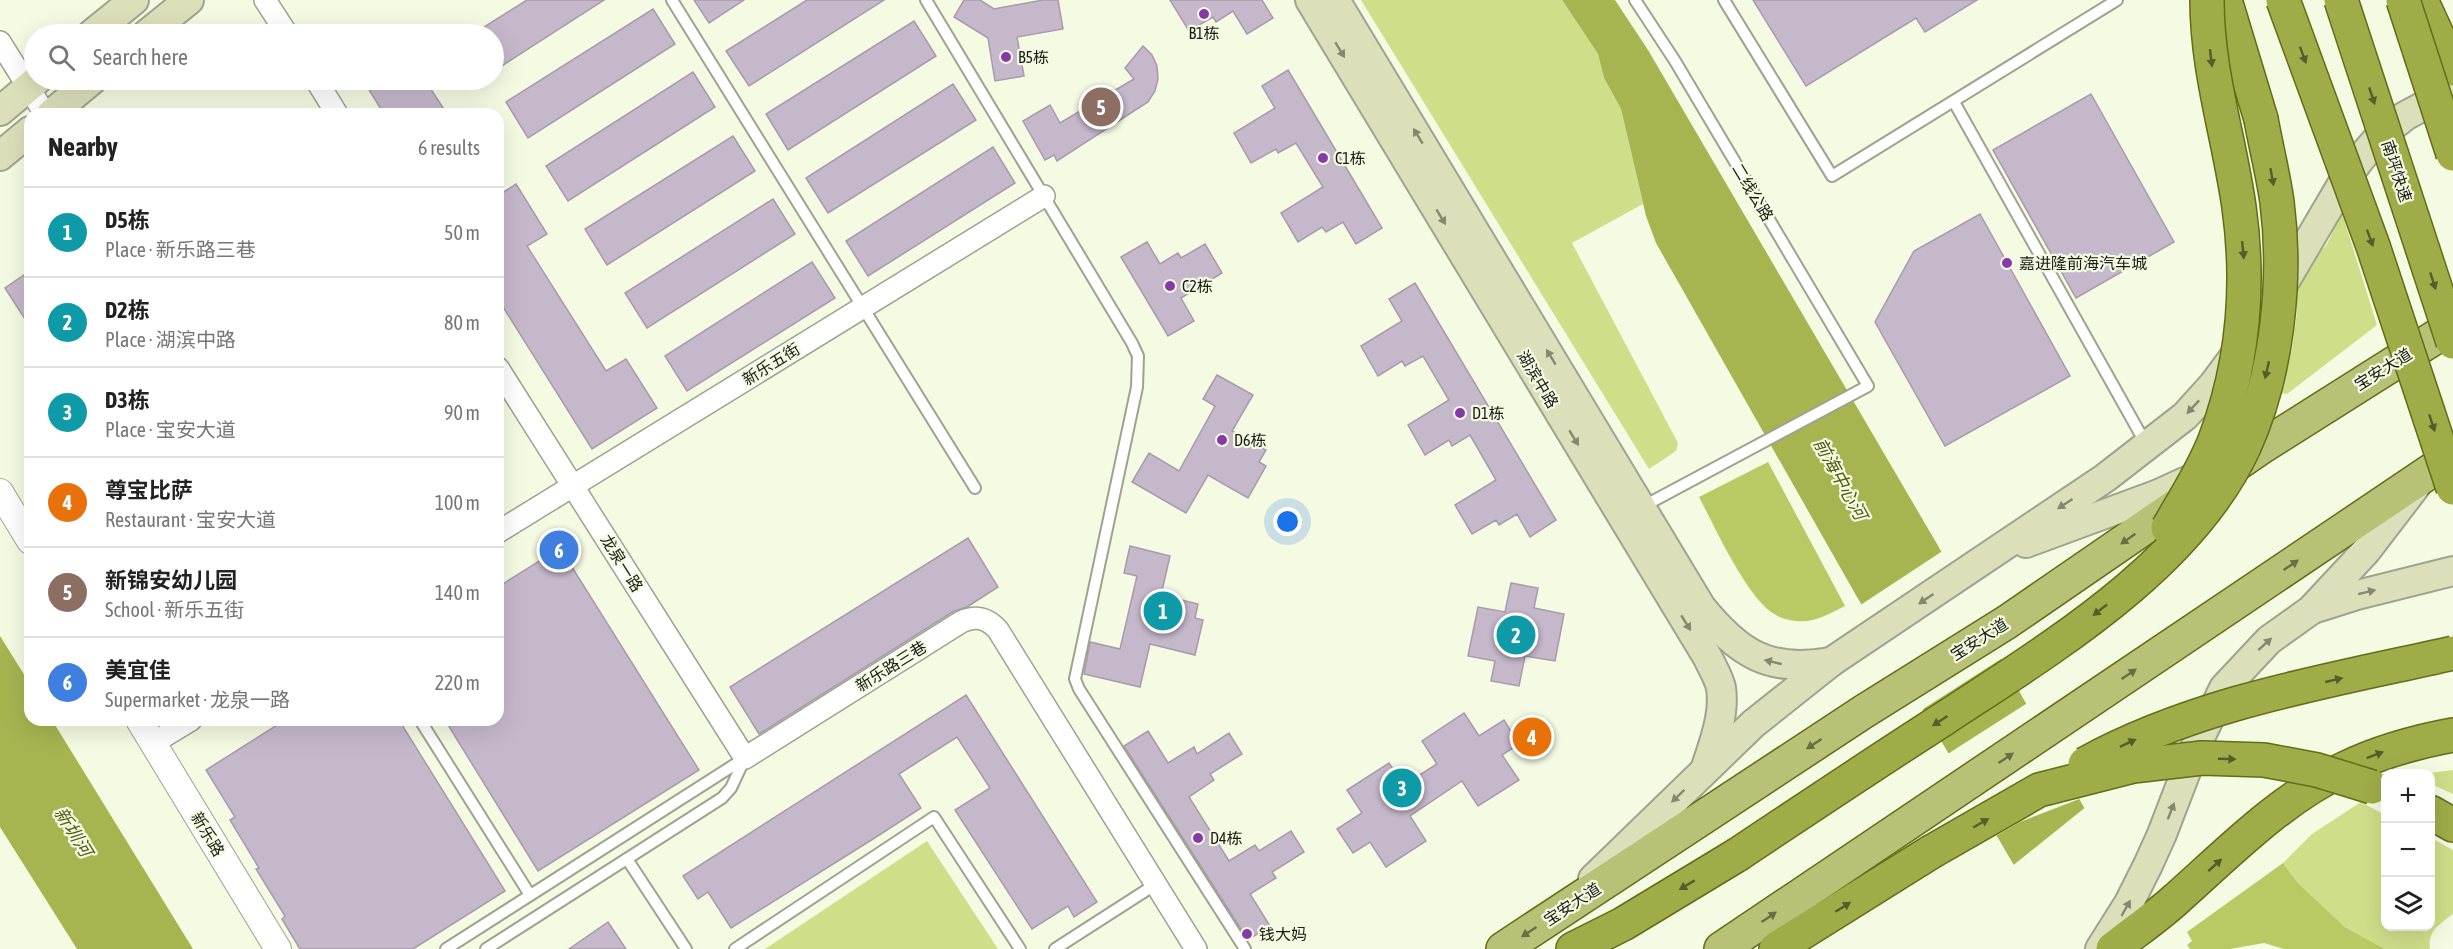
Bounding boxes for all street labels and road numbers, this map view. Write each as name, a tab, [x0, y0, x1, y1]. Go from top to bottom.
street label: 南坪快速	[2379, 138, 2415, 204]
street label: 二线公路	[1729, 160, 1777, 224]
street label: 新乐五街	[739, 339, 803, 389]
street label: 宝安大道	[2351, 344, 2415, 394]
street label: 湖滨中路	[1514, 347, 1562, 411]
street label: 龙泉一路	[597, 531, 647, 595]
street label: 宝安大道	[1947, 614, 2011, 664]
street label: 新乐路三巷	[852, 637, 930, 695]
street label: 新乐路	[188, 809, 228, 859]
street label: 宝安大道	[1540, 879, 1604, 929]

